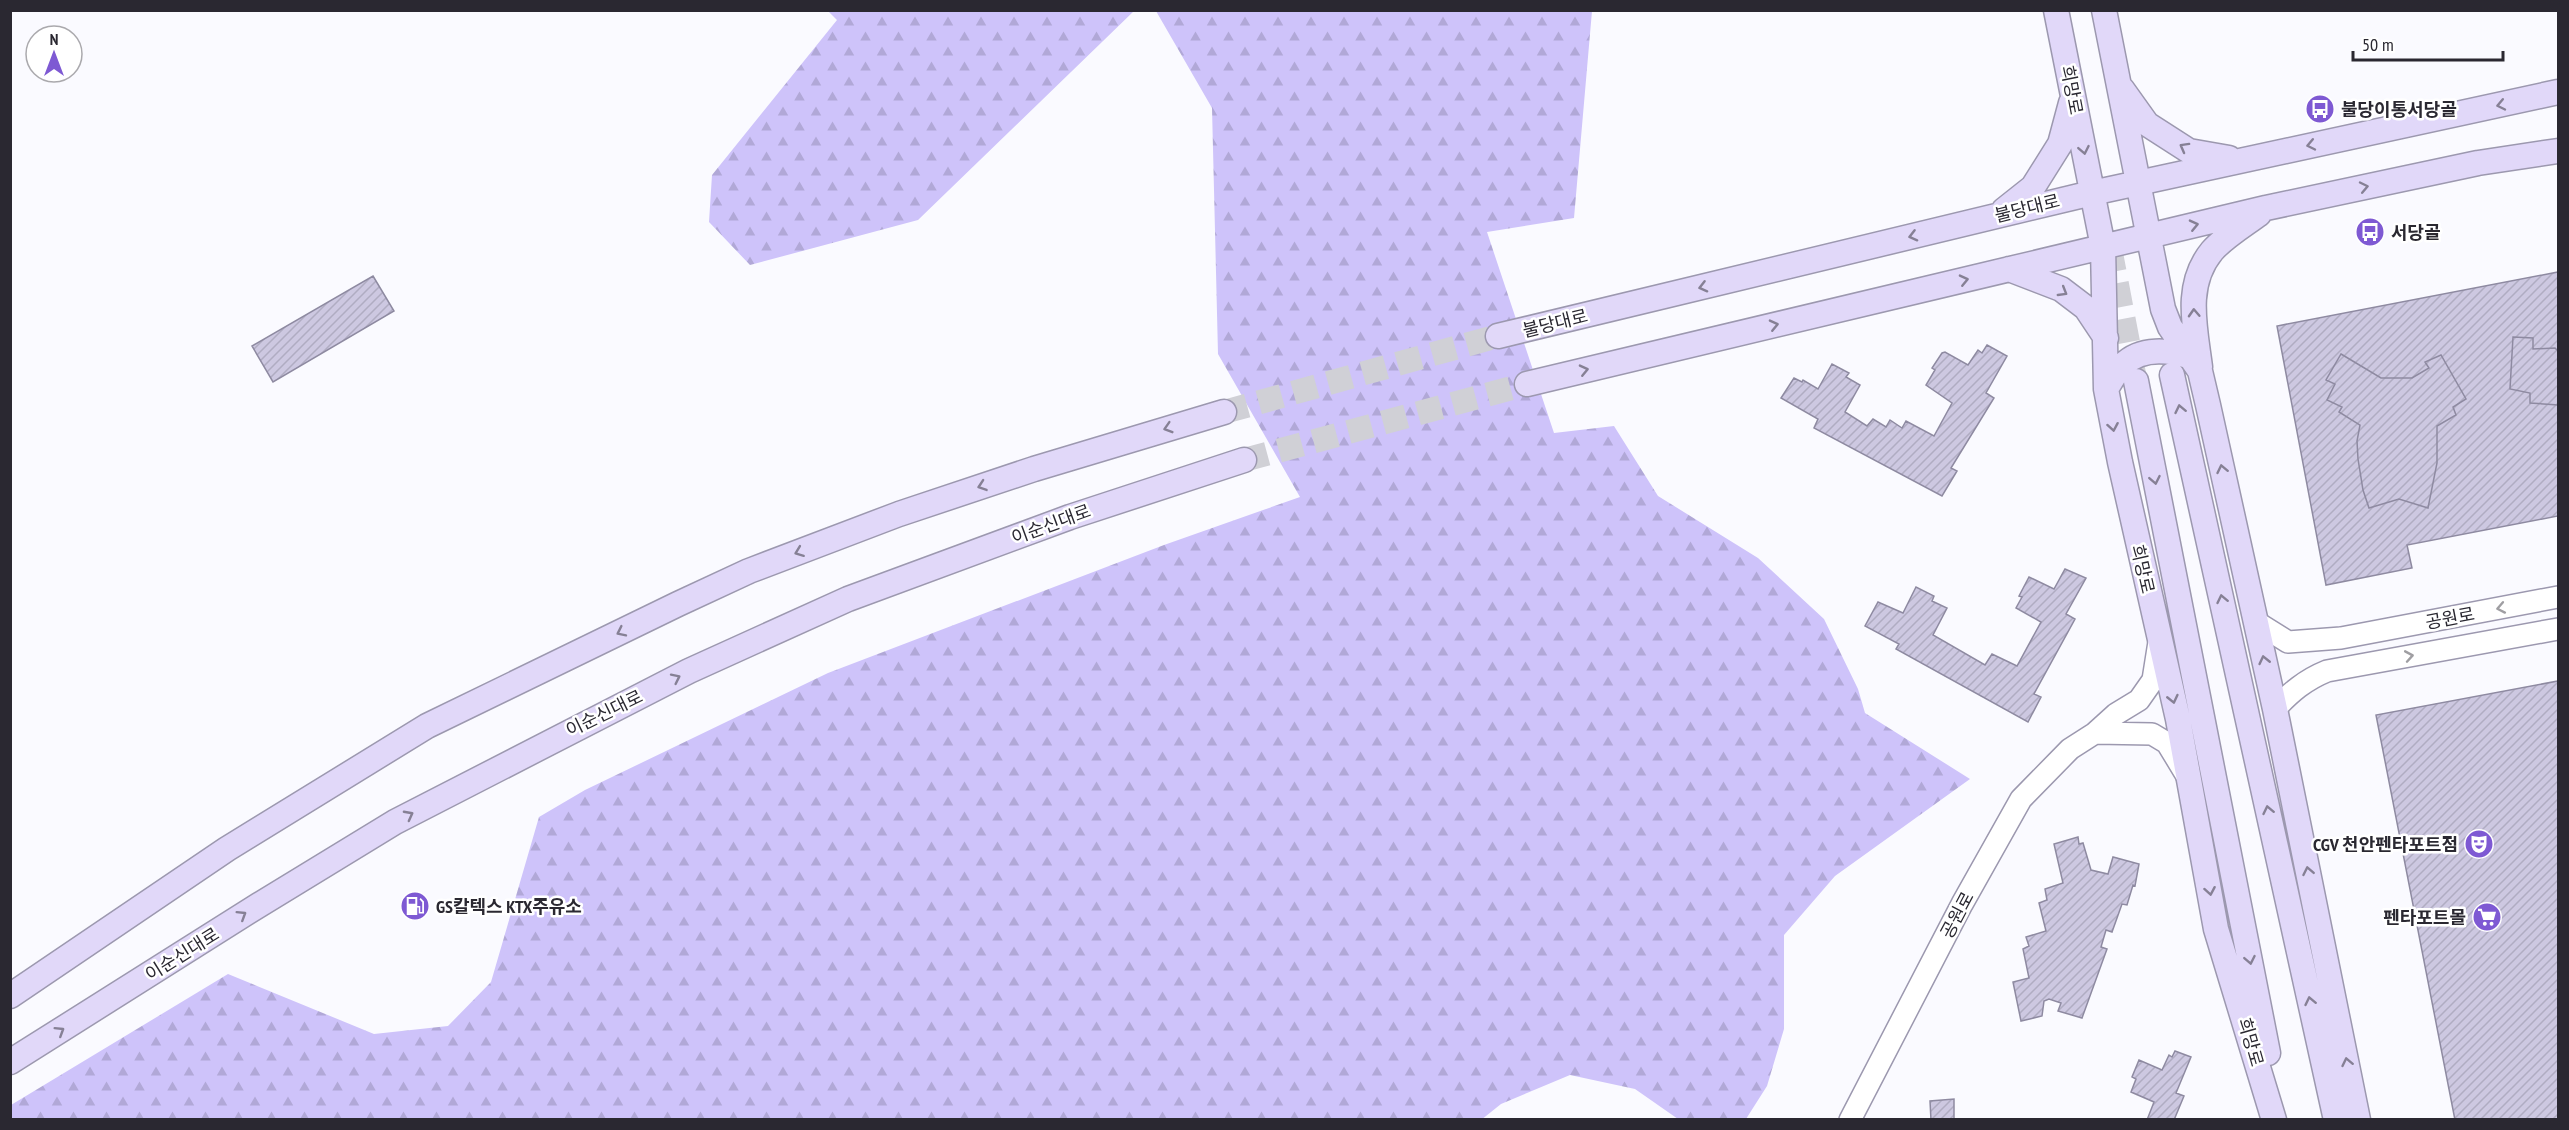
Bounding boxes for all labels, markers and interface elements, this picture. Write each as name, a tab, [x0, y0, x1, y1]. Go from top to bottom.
north arrow	[24, 24, 84, 84]
scale bar	[2353, 24, 2503, 62]
text: N	[50, 29, 58, 49]
text: 50 m	[2362, 33, 2394, 56]
street label: 희망로	[2056, 63, 2088, 117]
bus stop icon: 불당이통서당골	[2304, 93, 2336, 125]
one-way arrow	[2497, 97, 2507, 110]
place label: 불당이통서당골	[2341, 98, 2457, 121]
one-way arrow	[2306, 138, 2316, 151]
one-way arrow	[2180, 143, 2190, 154]
one-way arrow	[2077, 145, 2090, 155]
one-way arrow	[2359, 182, 2369, 195]
street label: 불당대로	[1992, 189, 2062, 227]
bus stop icon: 서당골	[2354, 216, 2386, 248]
one-way arrow	[2189, 220, 2199, 233]
place label: 서당골	[2391, 221, 2441, 244]
one-way arrow	[1908, 229, 1918, 242]
one-way arrow	[1958, 274, 1968, 287]
one-way arrow	[1698, 279, 1708, 292]
one-way arrow	[2056, 284, 2067, 295]
street label: 불당대로	[1520, 304, 1590, 342]
one-way arrow	[2188, 308, 2201, 317]
one-way arrow	[1769, 319, 1779, 332]
one-way arrow	[1579, 365, 1589, 378]
one-way arrow	[2174, 404, 2187, 414]
one-way arrow	[1163, 421, 1174, 433]
one-way arrow	[2106, 421, 2119, 431]
one-way arrow	[2216, 464, 2229, 474]
one-way arrow	[2148, 475, 2161, 485]
one-way arrow	[977, 479, 988, 492]
street label: 이순신대로	[1008, 499, 1094, 549]
street label: 희망로	[2126, 542, 2160, 596]
one-way arrow	[794, 545, 805, 557]
one-way arrow	[2216, 595, 2229, 605]
one-way arrow	[2496, 601, 2506, 614]
street label: 공원로	[2423, 602, 2477, 634]
one-way arrow	[616, 624, 627, 636]
one-way arrow	[2403, 650, 2413, 663]
one-way arrow	[2258, 655, 2271, 665]
one-way arrow	[670, 673, 681, 685]
street label: 이순신대로	[562, 685, 646, 741]
one-way arrow	[2166, 694, 2179, 704]
one-way arrow	[2262, 806, 2275, 816]
one-way arrow	[403, 810, 414, 822]
theatre icon: CGV 천안펜타포트점	[2463, 828, 2495, 860]
place label: CGV 천안펜타포트점	[2313, 833, 2458, 856]
one-way arrow	[2302, 866, 2315, 876]
one-way arrow	[2203, 886, 2215, 895]
street label: 공원로	[1935, 888, 1979, 942]
fuel station icon: GS칼텍스 KTX주유소	[399, 890, 431, 922]
place label: GS칼텍스 KTX주유소	[436, 895, 582, 918]
supermarket icon: 펜타포트몰	[2471, 901, 2503, 933]
place label: 펜타포트몰	[2383, 906, 2466, 929]
one-way arrow	[236, 911, 246, 923]
street label: 이순신대로	[141, 922, 223, 986]
one-way arrow	[2243, 954, 2256, 964]
one-way arrow	[2304, 996, 2317, 1006]
street label: 희망로	[2233, 1015, 2269, 1069]
one-way arrow	[54, 1027, 64, 1039]
one-way arrow	[2341, 1057, 2354, 1067]

